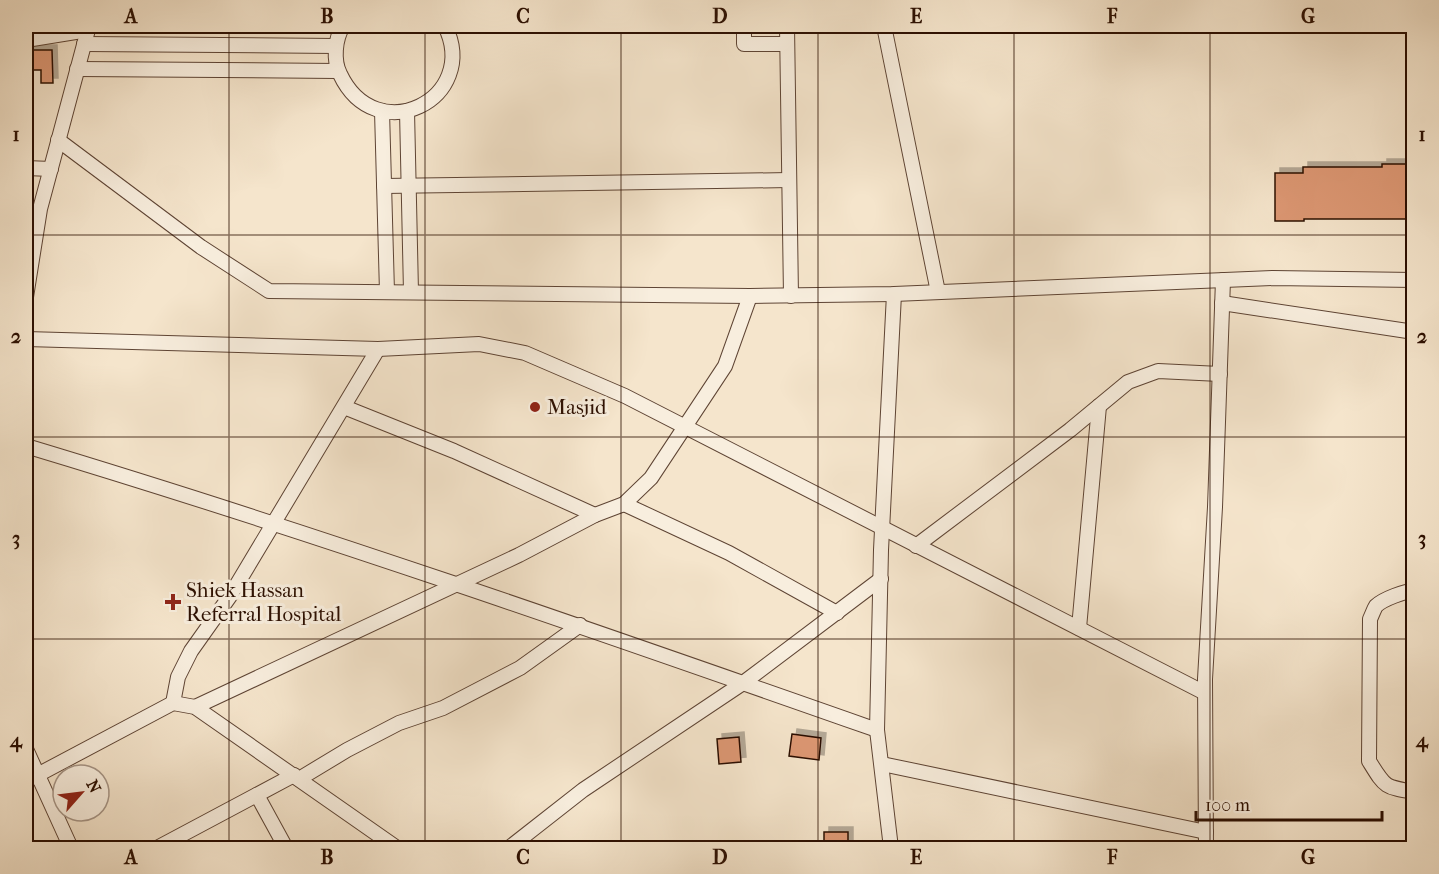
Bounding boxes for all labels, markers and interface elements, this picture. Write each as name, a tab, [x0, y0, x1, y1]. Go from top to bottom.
text: A	[123, 5, 139, 28]
text: B	[320, 5, 334, 28]
text: C	[516, 5, 530, 28]
text: D	[712, 5, 728, 28]
text: E	[910, 5, 922, 28]
text: F	[1106, 5, 1118, 28]
text: G	[1301, 5, 1315, 28]
text: 1	[12, 123, 20, 146]
text: 1	[1418, 123, 1426, 146]
text: 2	[11, 325, 21, 348]
text: 2	[1417, 325, 1427, 348]
place label: Masjid	[547, 395, 607, 419]
marker: Masjid	[528, 400, 542, 414]
text: 3	[12, 527, 20, 550]
text: 3	[1418, 527, 1426, 550]
place label: Shiek Hassan Referral Hospital	[186, 578, 342, 626]
marker: Shiek Hassan Referral Hospital	[164, 593, 182, 611]
text: 4	[9, 729, 23, 753]
text: 4	[1415, 729, 1429, 753]
north arrow	[51, 763, 111, 823]
text: N	[83, 776, 105, 797]
scale bar	[1196, 784, 1382, 822]
text: 100 m	[1205, 795, 1250, 816]
text: A	[123, 846, 139, 869]
text: B	[320, 846, 334, 869]
text: C	[516, 846, 530, 869]
text: D	[712, 846, 728, 869]
text: E	[910, 846, 922, 869]
text: F	[1106, 846, 1118, 869]
text: G	[1301, 846, 1315, 869]

